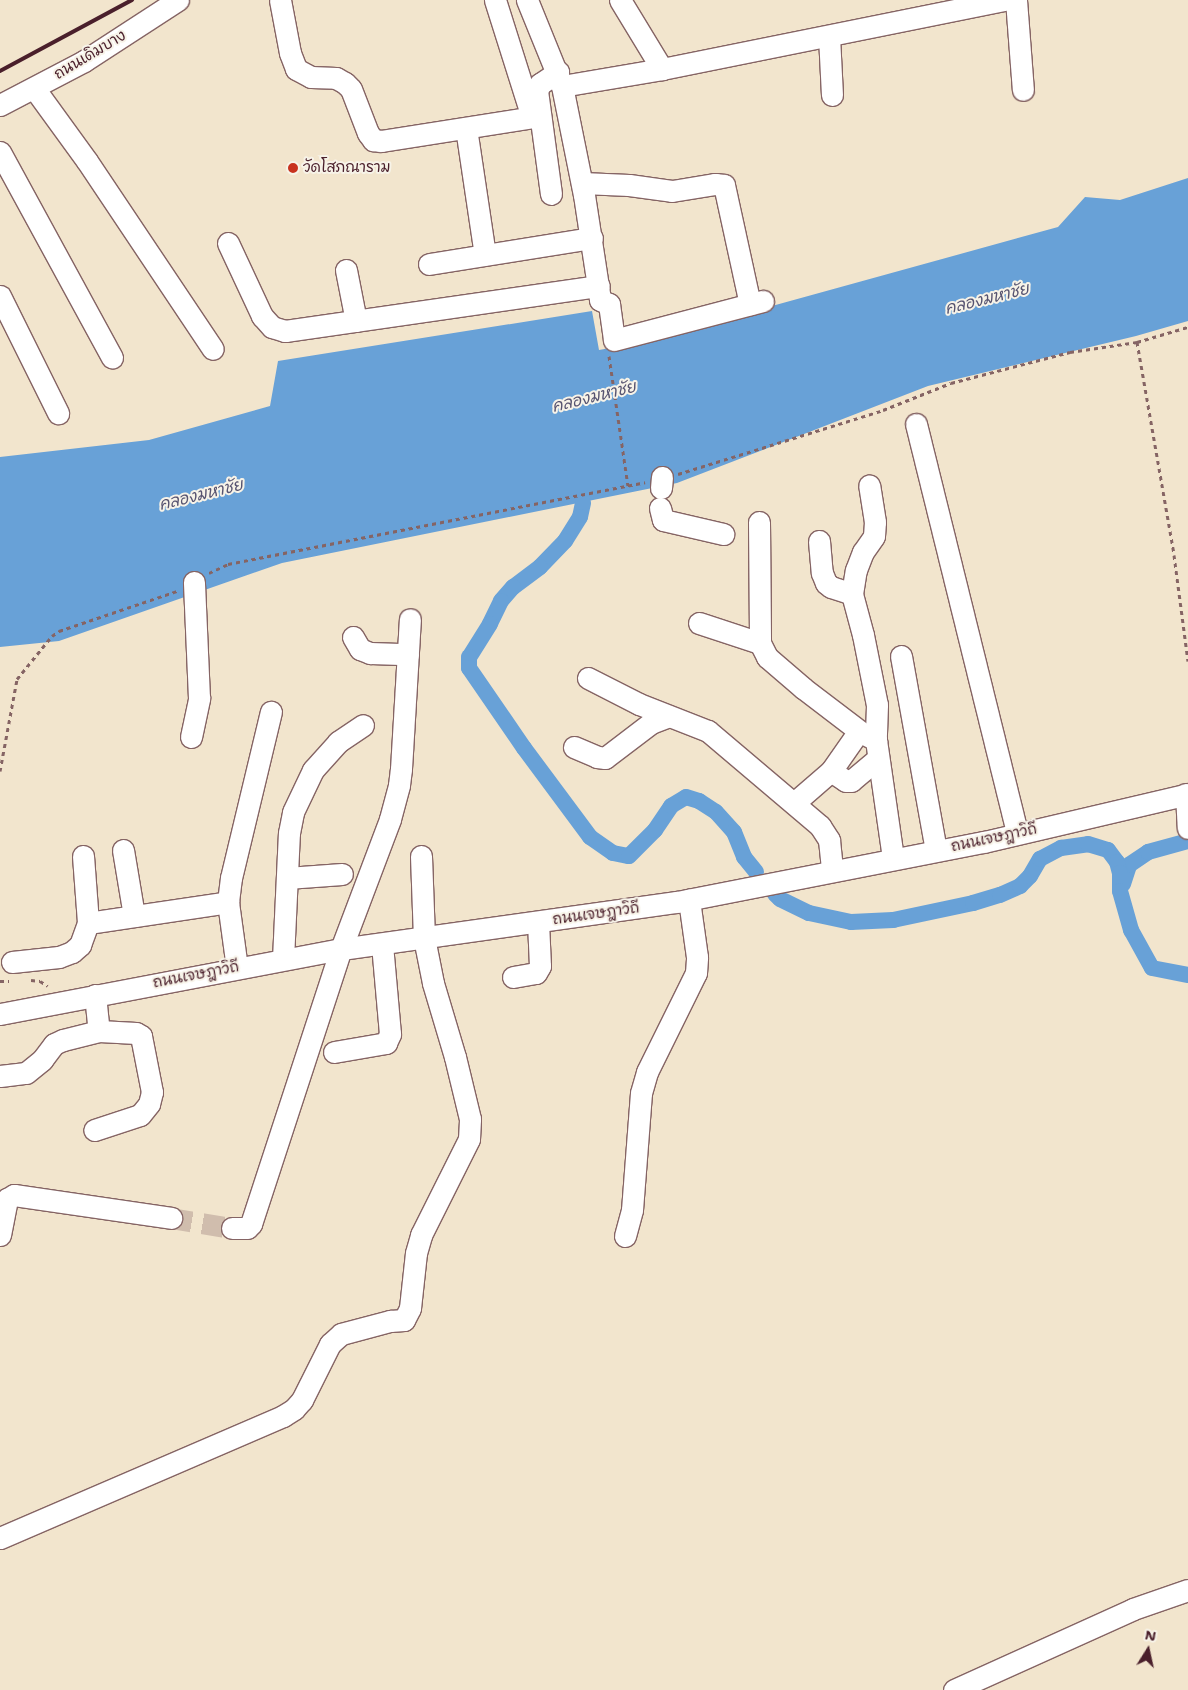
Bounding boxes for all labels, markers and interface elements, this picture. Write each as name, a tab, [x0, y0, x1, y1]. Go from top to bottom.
street label: ถนนเดิมบาง	[51, 27, 129, 83]
place label: วัดโสภณาราม	[303, 159, 391, 177]
marker: วัดโสภณาราม	[287, 162, 299, 174]
water label: คลองมหาชัย	[943, 279, 1031, 319]
water label: คลองมหาชัย	[550, 377, 638, 417]
water label: คลองมหาชัย	[157, 475, 245, 515]
street label: ถนนเจษฎาวิถี	[949, 820, 1039, 856]
street label: ถนนเจษฎาวิถี	[551, 899, 641, 929]
street label: ถนนเจษฎาวิถี	[151, 958, 241, 992]
north arrow	[1123, 1625, 1173, 1675]
text: N	[1144, 1625, 1158, 1645]

